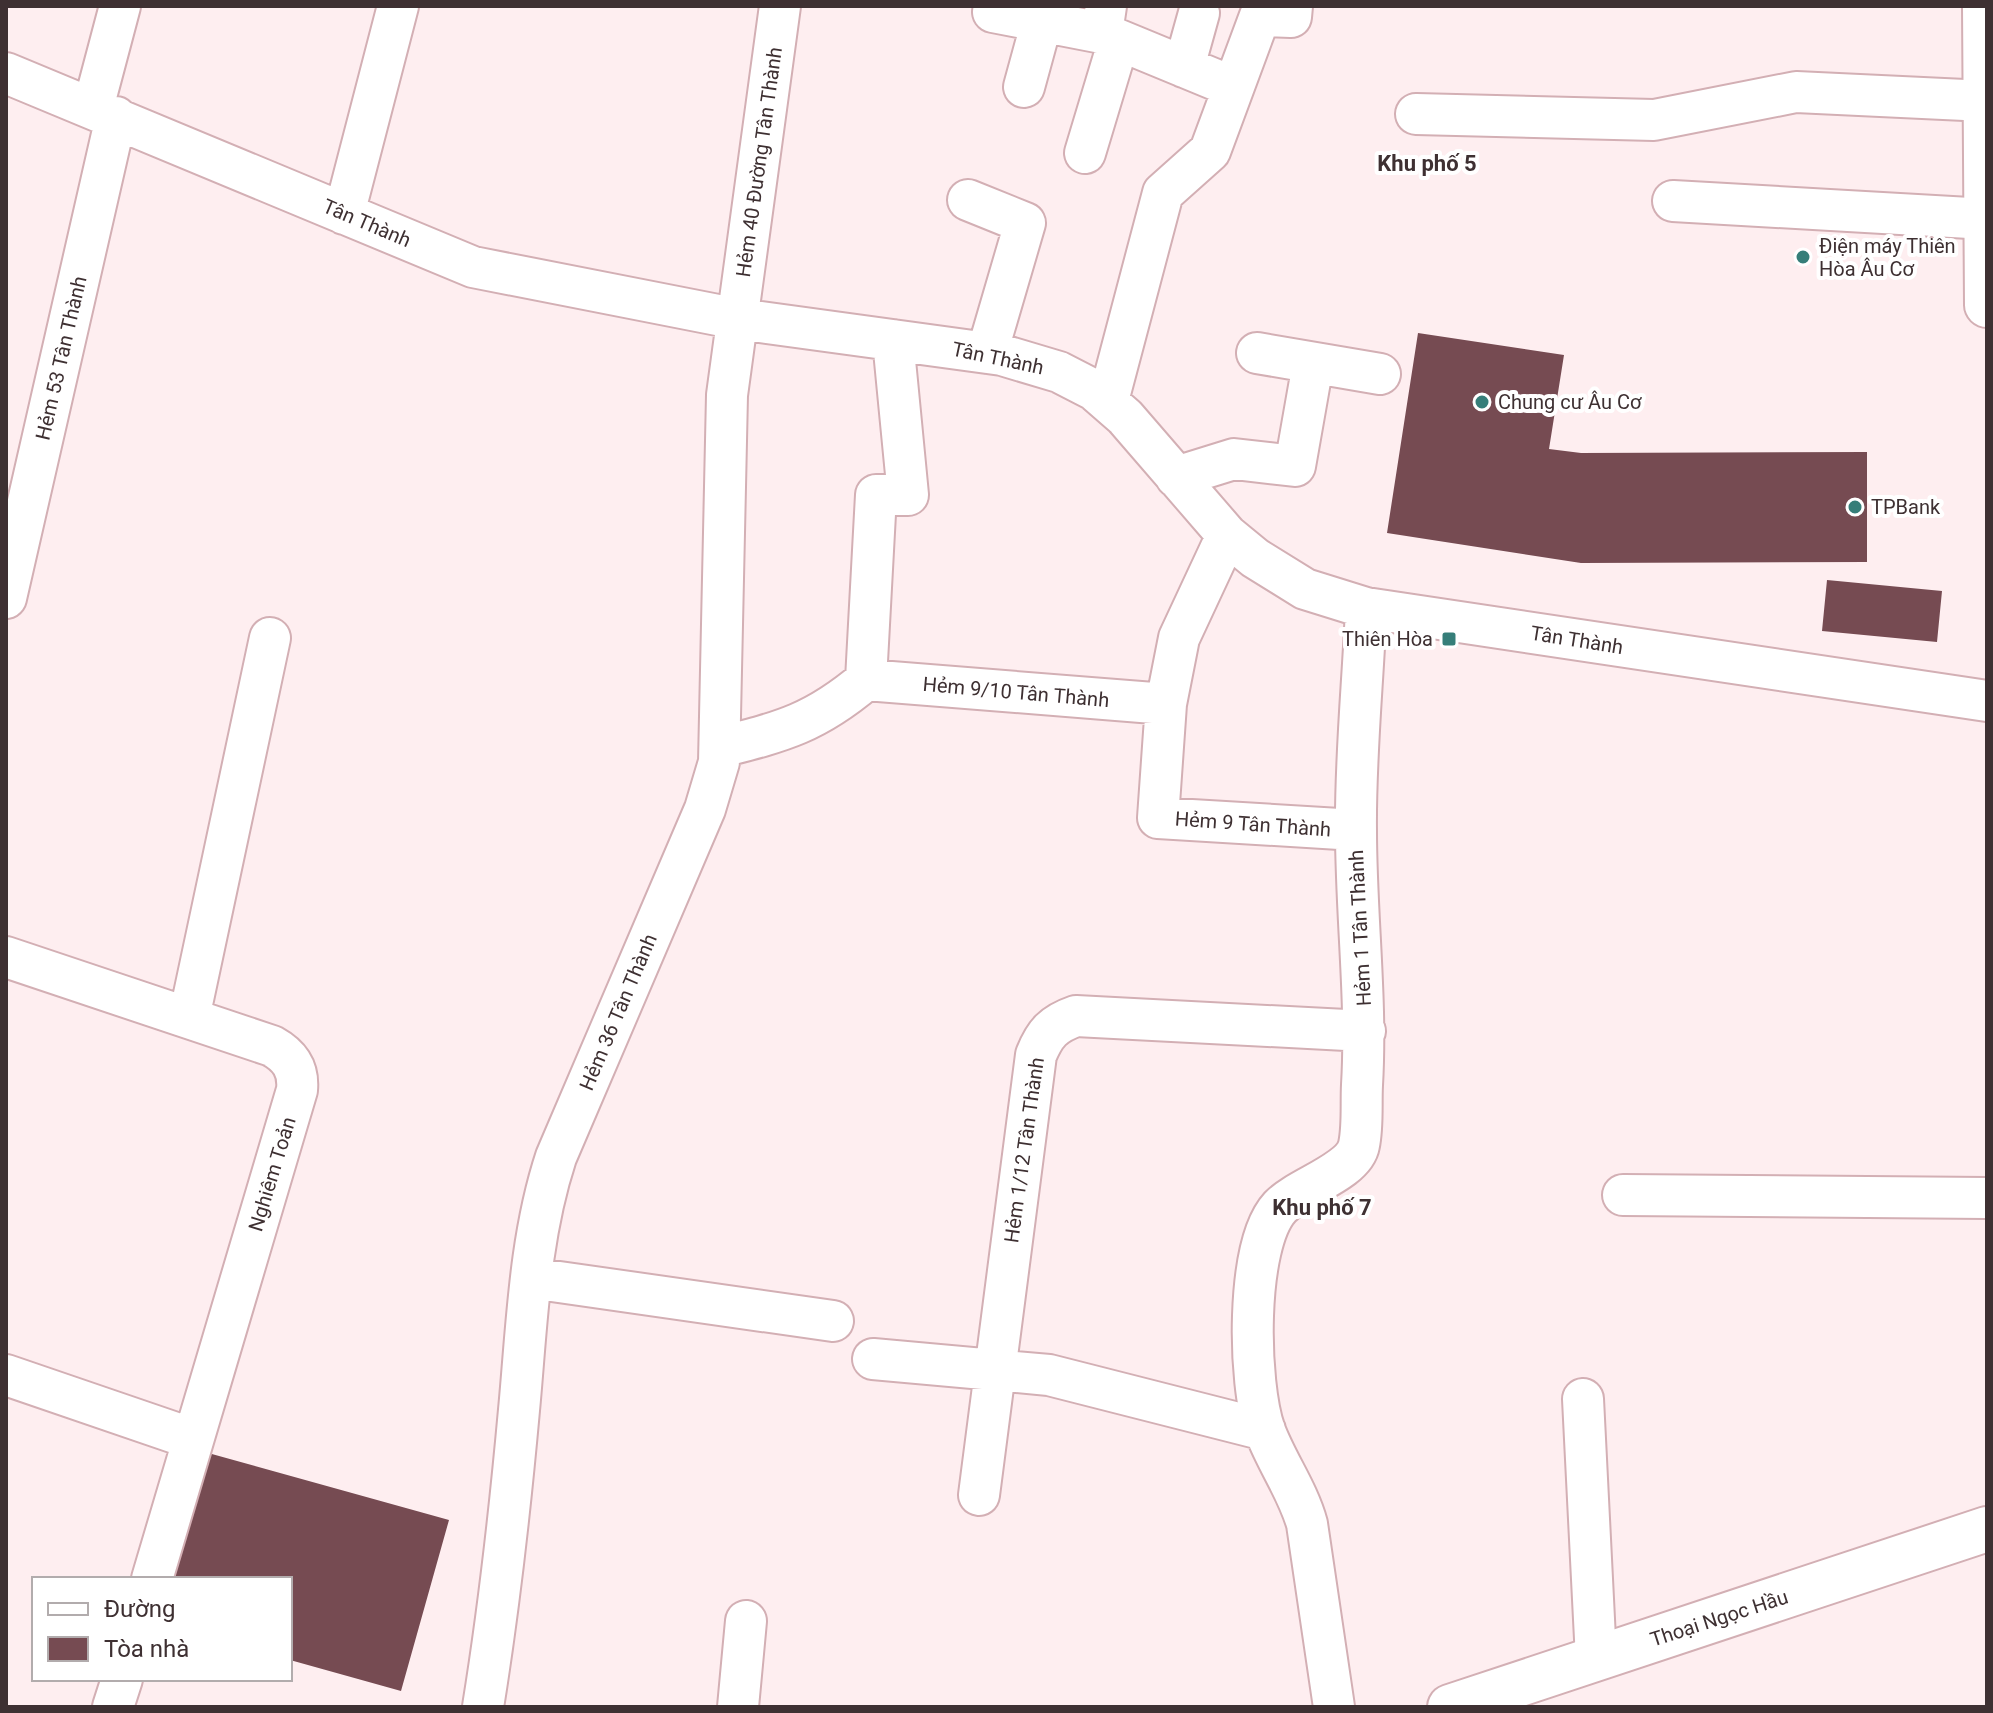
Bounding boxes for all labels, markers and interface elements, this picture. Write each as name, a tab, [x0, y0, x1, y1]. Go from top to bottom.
street label: Hẻm 40 Đường Tân Thành	[731, 45, 787, 279]
district label: Khu phố 5	[1377, 151, 1477, 176]
street label: Tân Thành	[319, 194, 415, 252]
place label: Điện máy Thiên Hòa Âu Cơ	[1819, 234, 1956, 281]
marker: Điện máy Thiên Hòa Âu Cơ	[1794, 248, 1812, 266]
street label: Hẻm 53 Tân Thành	[30, 274, 92, 442]
street label: Tân Thành	[950, 337, 1046, 379]
place label: Chung cư Âu Cơ	[1498, 390, 1642, 414]
marker: Chung cư Âu Cơ	[1473, 393, 1491, 411]
place label: TPBank	[1871, 495, 1941, 519]
marker: TPBank	[1846, 498, 1864, 516]
street label: Tân Thành	[1529, 621, 1625, 659]
place label: Thiên Hòa	[1342, 627, 1433, 651]
marker: Thiên Hòa	[1440, 630, 1458, 648]
street label: Hẻm 9/10 Tân Thành	[922, 672, 1110, 712]
street label: Hẻm 9 Tân Thành	[1174, 807, 1332, 841]
street label: Hẻm 1 Tân Thành	[1344, 849, 1376, 1007]
street label: Hẻm 36 Tân Thành	[574, 930, 662, 1094]
street label: Hẻm 1/12 Tân Thành	[999, 1056, 1049, 1244]
street label: Nghiêm Toản	[243, 1114, 301, 1234]
district label: Khu phố 7	[1272, 1195, 1372, 1220]
legend	[32, 1577, 292, 1681]
street label: Thoại Ngọc Hầu	[1647, 1584, 1791, 1652]
text: Đường	[104, 1595, 175, 1623]
text: Tòa nhà	[104, 1635, 189, 1663]

